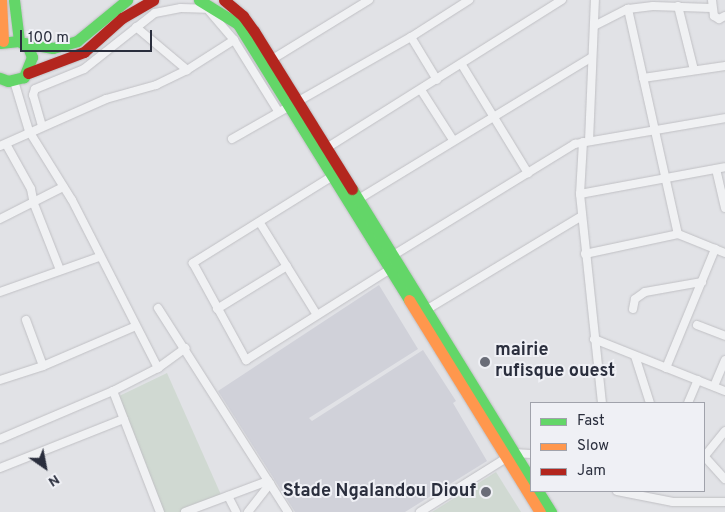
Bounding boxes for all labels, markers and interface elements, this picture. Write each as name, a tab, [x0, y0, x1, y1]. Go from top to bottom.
scale bar	[22, 20, 155, 52]
text: 100 m	[28, 29, 69, 48]
place label: mairie rufisque ouest	[495, 341, 615, 384]
marker: mairie rufisque ouest	[479, 356, 491, 368]
legend	[530, 402, 705, 492]
text: Fast	[577, 412, 605, 431]
text: Slow	[577, 437, 609, 456]
north arrow	[20, 442, 70, 492]
text: Jam	[577, 462, 606, 481]
text: N	[45, 470, 62, 490]
place label: Stade Ngalandou Diouf	[283, 481, 476, 503]
marker: Stade Ngalandou Diouf	[480, 486, 492, 498]

